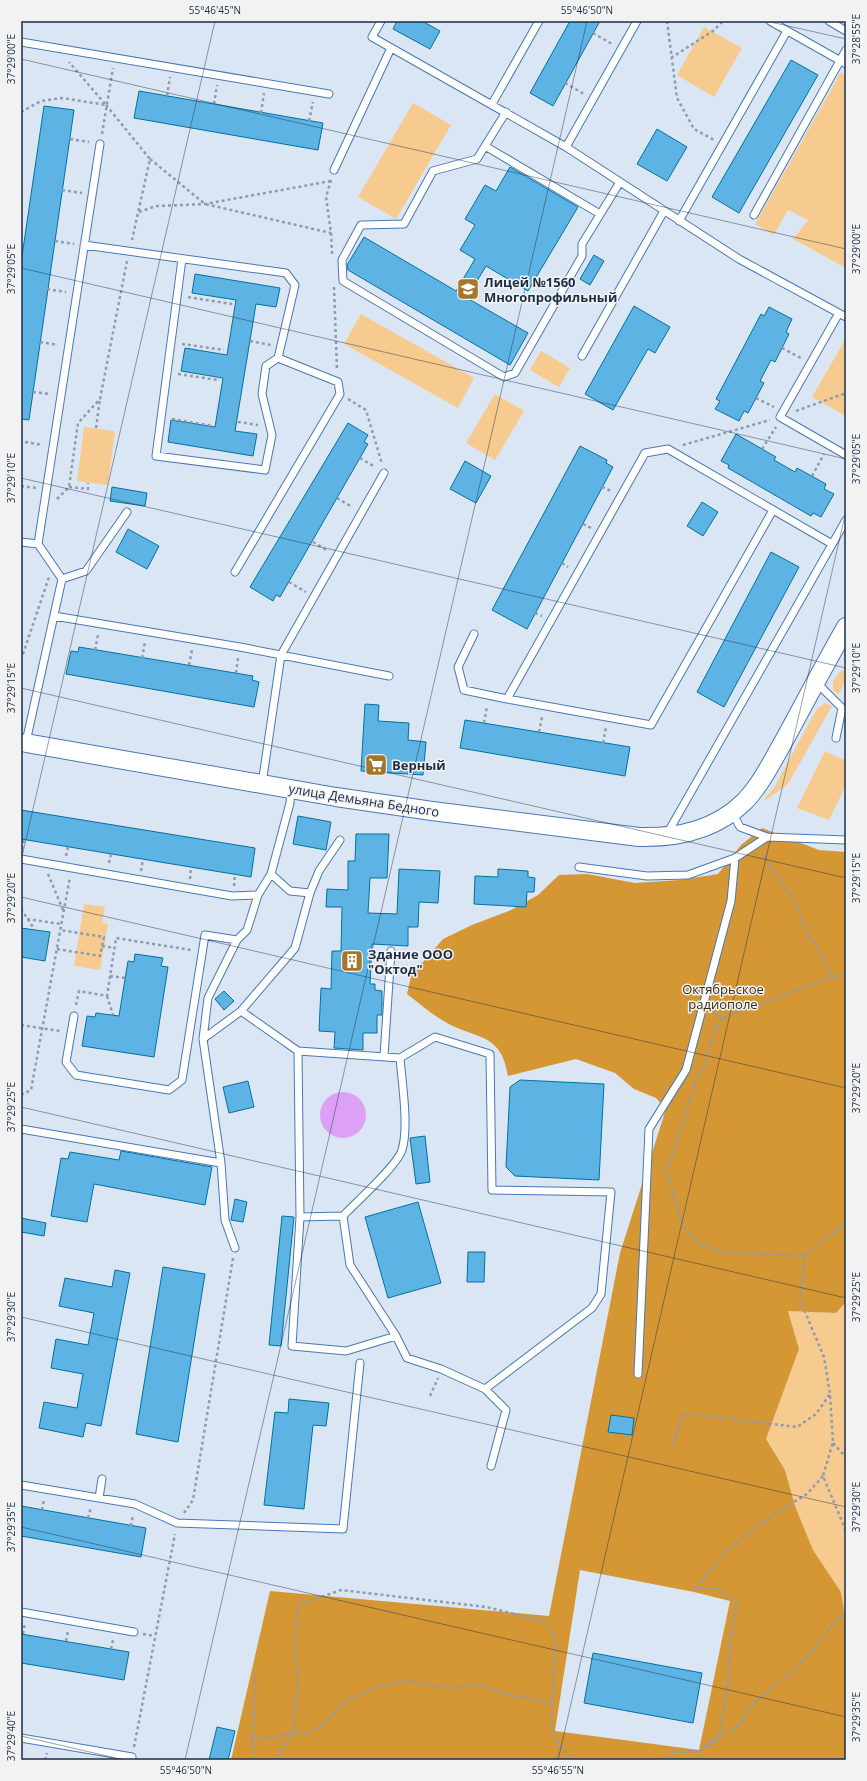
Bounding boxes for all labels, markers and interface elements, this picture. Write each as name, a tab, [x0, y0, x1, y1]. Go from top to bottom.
text: 55°46'45"N	[189, 3, 241, 17]
text: 55°46'50"N	[561, 3, 613, 17]
text: 37°28'55"E	[849, 14, 863, 64]
text: 37°29'00"E	[4, 34, 18, 84]
text: 37°29'00"E	[849, 224, 863, 274]
text: 37°29'05"E	[4, 244, 18, 294]
place label: Лицей №1560 Многопрофильный	[484, 273, 617, 306]
school or university icon: Лицей №1560 Многопрофильный	[455, 276, 481, 302]
text: 37°29'05"E	[849, 434, 863, 484]
text: 37°29'10"E	[4, 453, 18, 503]
text: 37°29'10"E	[849, 643, 863, 693]
text: 37°29'15"E	[4, 663, 18, 713]
supermarket icon: Верный	[363, 752, 389, 778]
place label: Верный	[392, 756, 446, 774]
street label: улица Демьяна Бедного	[287, 779, 441, 821]
text: 37°29'15"E	[849, 853, 863, 903]
text: 37°29'20"E	[4, 873, 18, 923]
place label: Здание ООО "Октод"	[368, 945, 453, 978]
building icon: Здание ООО "Октод"	[339, 948, 365, 974]
park label: Октябрьское радиополе	[682, 980, 764, 1013]
text: 37°29'20"E	[849, 1063, 863, 1113]
text: 37°29'25"E	[4, 1082, 18, 1132]
text: 37°29'25"E	[849, 1272, 863, 1322]
text: 37°29'30"E	[4, 1292, 18, 1342]
text: 37°29'30"E	[849, 1482, 863, 1532]
text: 37°29'35"E	[4, 1502, 18, 1552]
text: 37°29'35"E	[849, 1692, 863, 1742]
text: 37°29'40"E	[4, 1711, 18, 1761]
text: 55°46'50"N	[160, 1763, 212, 1777]
text: 55°46'55"N	[532, 1763, 584, 1777]

